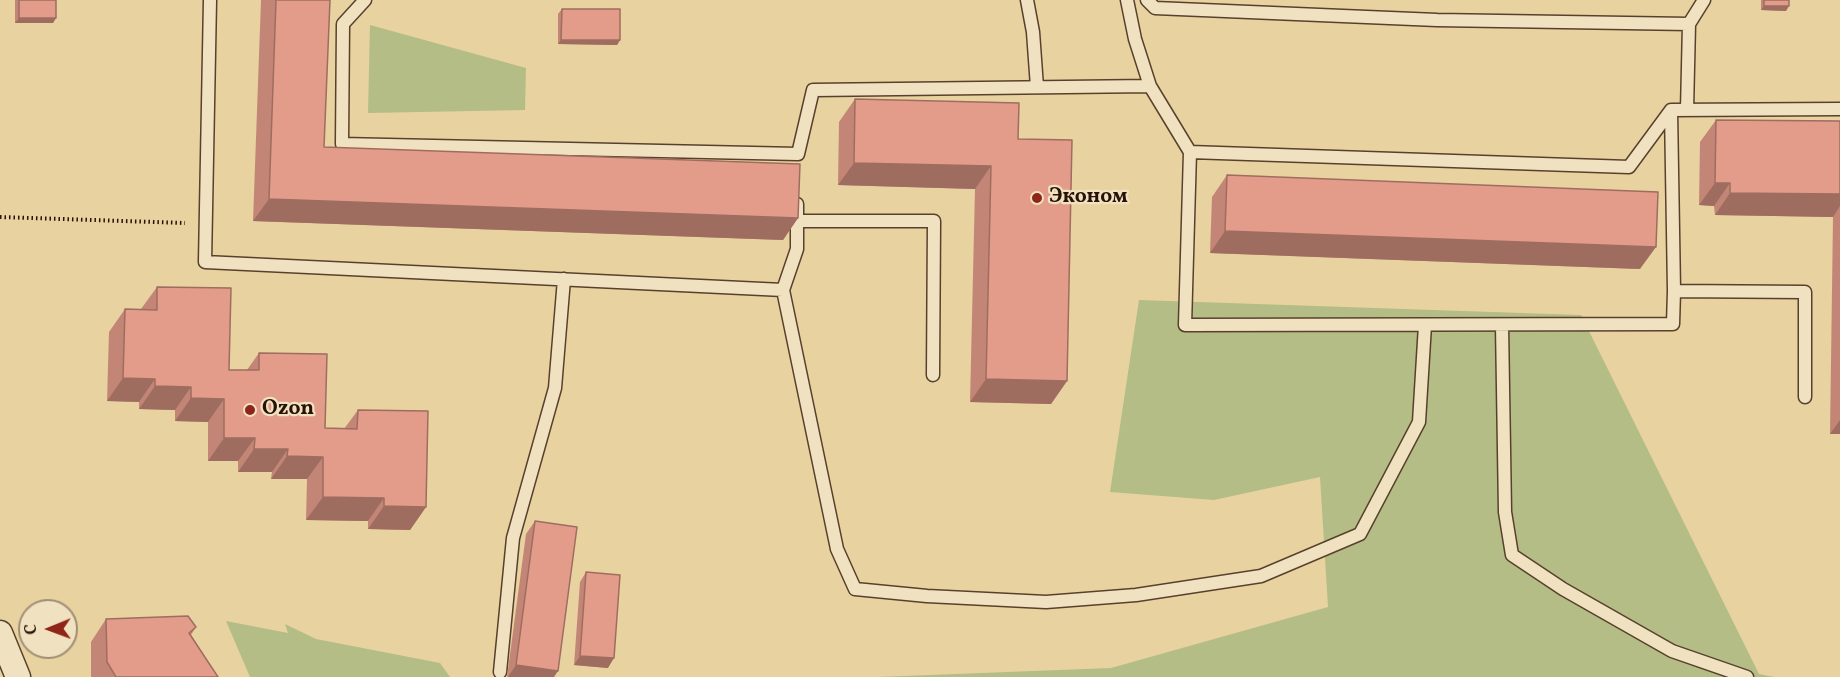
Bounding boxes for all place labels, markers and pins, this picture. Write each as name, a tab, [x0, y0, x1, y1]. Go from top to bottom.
place label: Эконом	[1049, 185, 1128, 211]
marker: Эконом	[1030, 191, 1044, 205]
place label: Ozon	[262, 397, 314, 423]
marker: Ozon	[243, 403, 257, 417]

